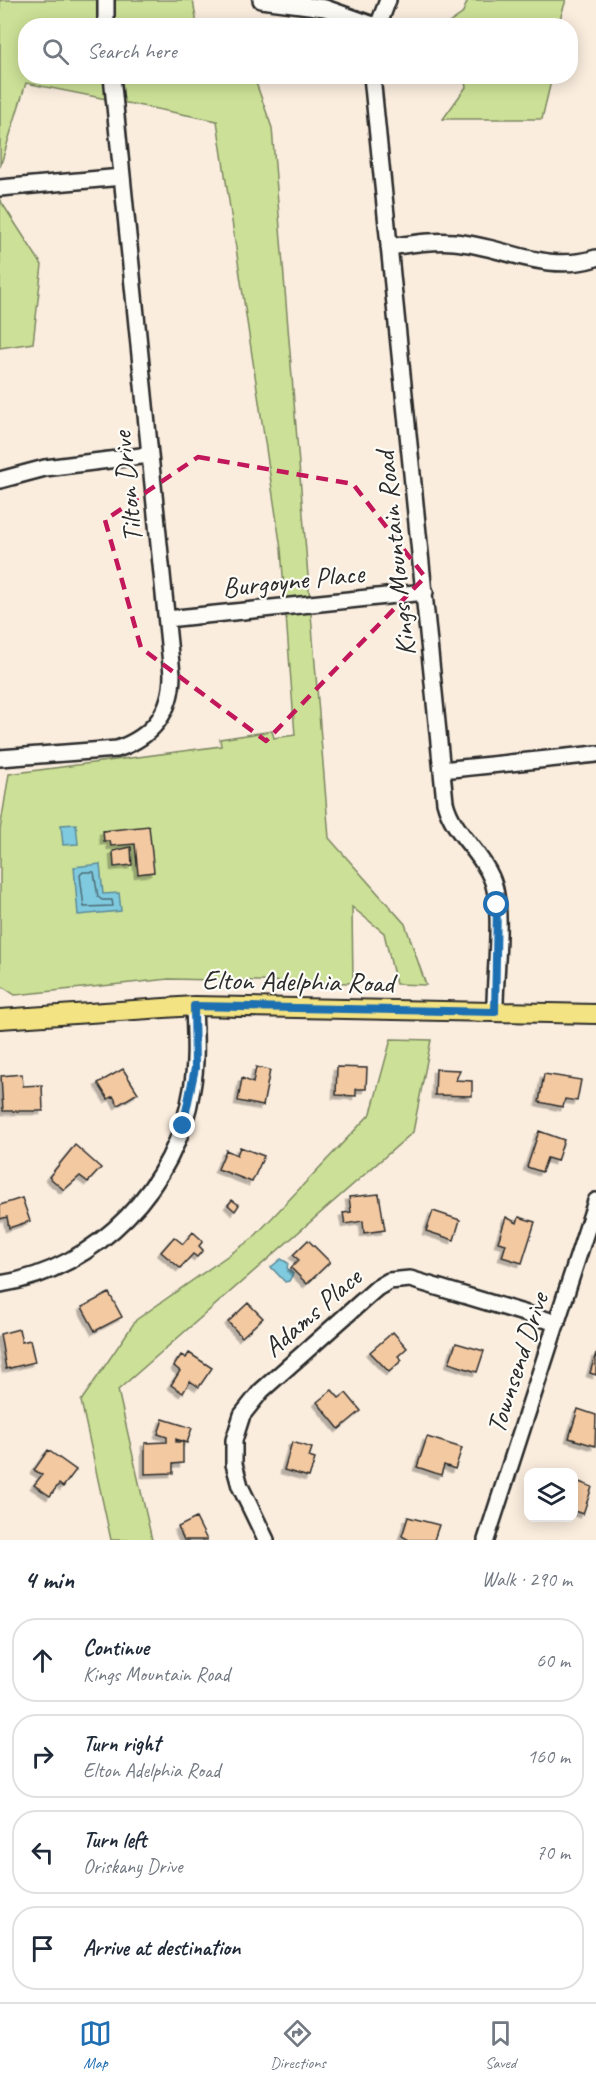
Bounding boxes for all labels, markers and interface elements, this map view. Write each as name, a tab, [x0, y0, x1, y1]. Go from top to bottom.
search box	[18, 18, 578, 84]
icon: search	[39, 35, 72, 68]
text: Search here	[87, 37, 177, 65]
street label: Tilton Drive	[104, 428, 150, 544]
street label: Kings Mountain Road	[366, 446, 423, 658]
street label: Burgoyne Place	[220, 555, 368, 605]
route start	[483, 891, 509, 917]
street label: Elton Adelphia Road	[202, 962, 398, 1000]
route end	[169, 1112, 195, 1138]
street label: Adams Place	[256, 1259, 370, 1364]
street label: Townsend Drive	[478, 1286, 557, 1438]
map controls	[524, 1468, 578, 1522]
button: layers	[524, 1468, 578, 1522]
text: 4 min	[24, 1563, 74, 1596]
text: Walk · 290 m	[482, 1567, 572, 1592]
text: Continue	[83, 1634, 149, 1662]
icon: ahead	[26, 1644, 59, 1677]
text: 60 m	[536, 1648, 570, 1673]
text: Kings Mountain Road	[83, 1662, 230, 1687]
text: Turn right	[83, 1730, 160, 1758]
icon: right	[26, 1740, 59, 1773]
text: 160 m	[527, 1744, 570, 1769]
text: Elton Adelphia Road	[83, 1758, 220, 1783]
text: Turn left	[83, 1826, 147, 1854]
icon: left	[26, 1836, 59, 1869]
text: 70 m	[536, 1840, 570, 1865]
text: Oriskany Drive	[83, 1854, 182, 1879]
icon: arrive	[26, 1932, 59, 1965]
text: Arrive at destination	[83, 1934, 240, 1962]
tab: Map	[79, 2017, 112, 2073]
tab: Directions	[270, 2017, 326, 2073]
tab: Saved	[484, 2017, 517, 2073]

